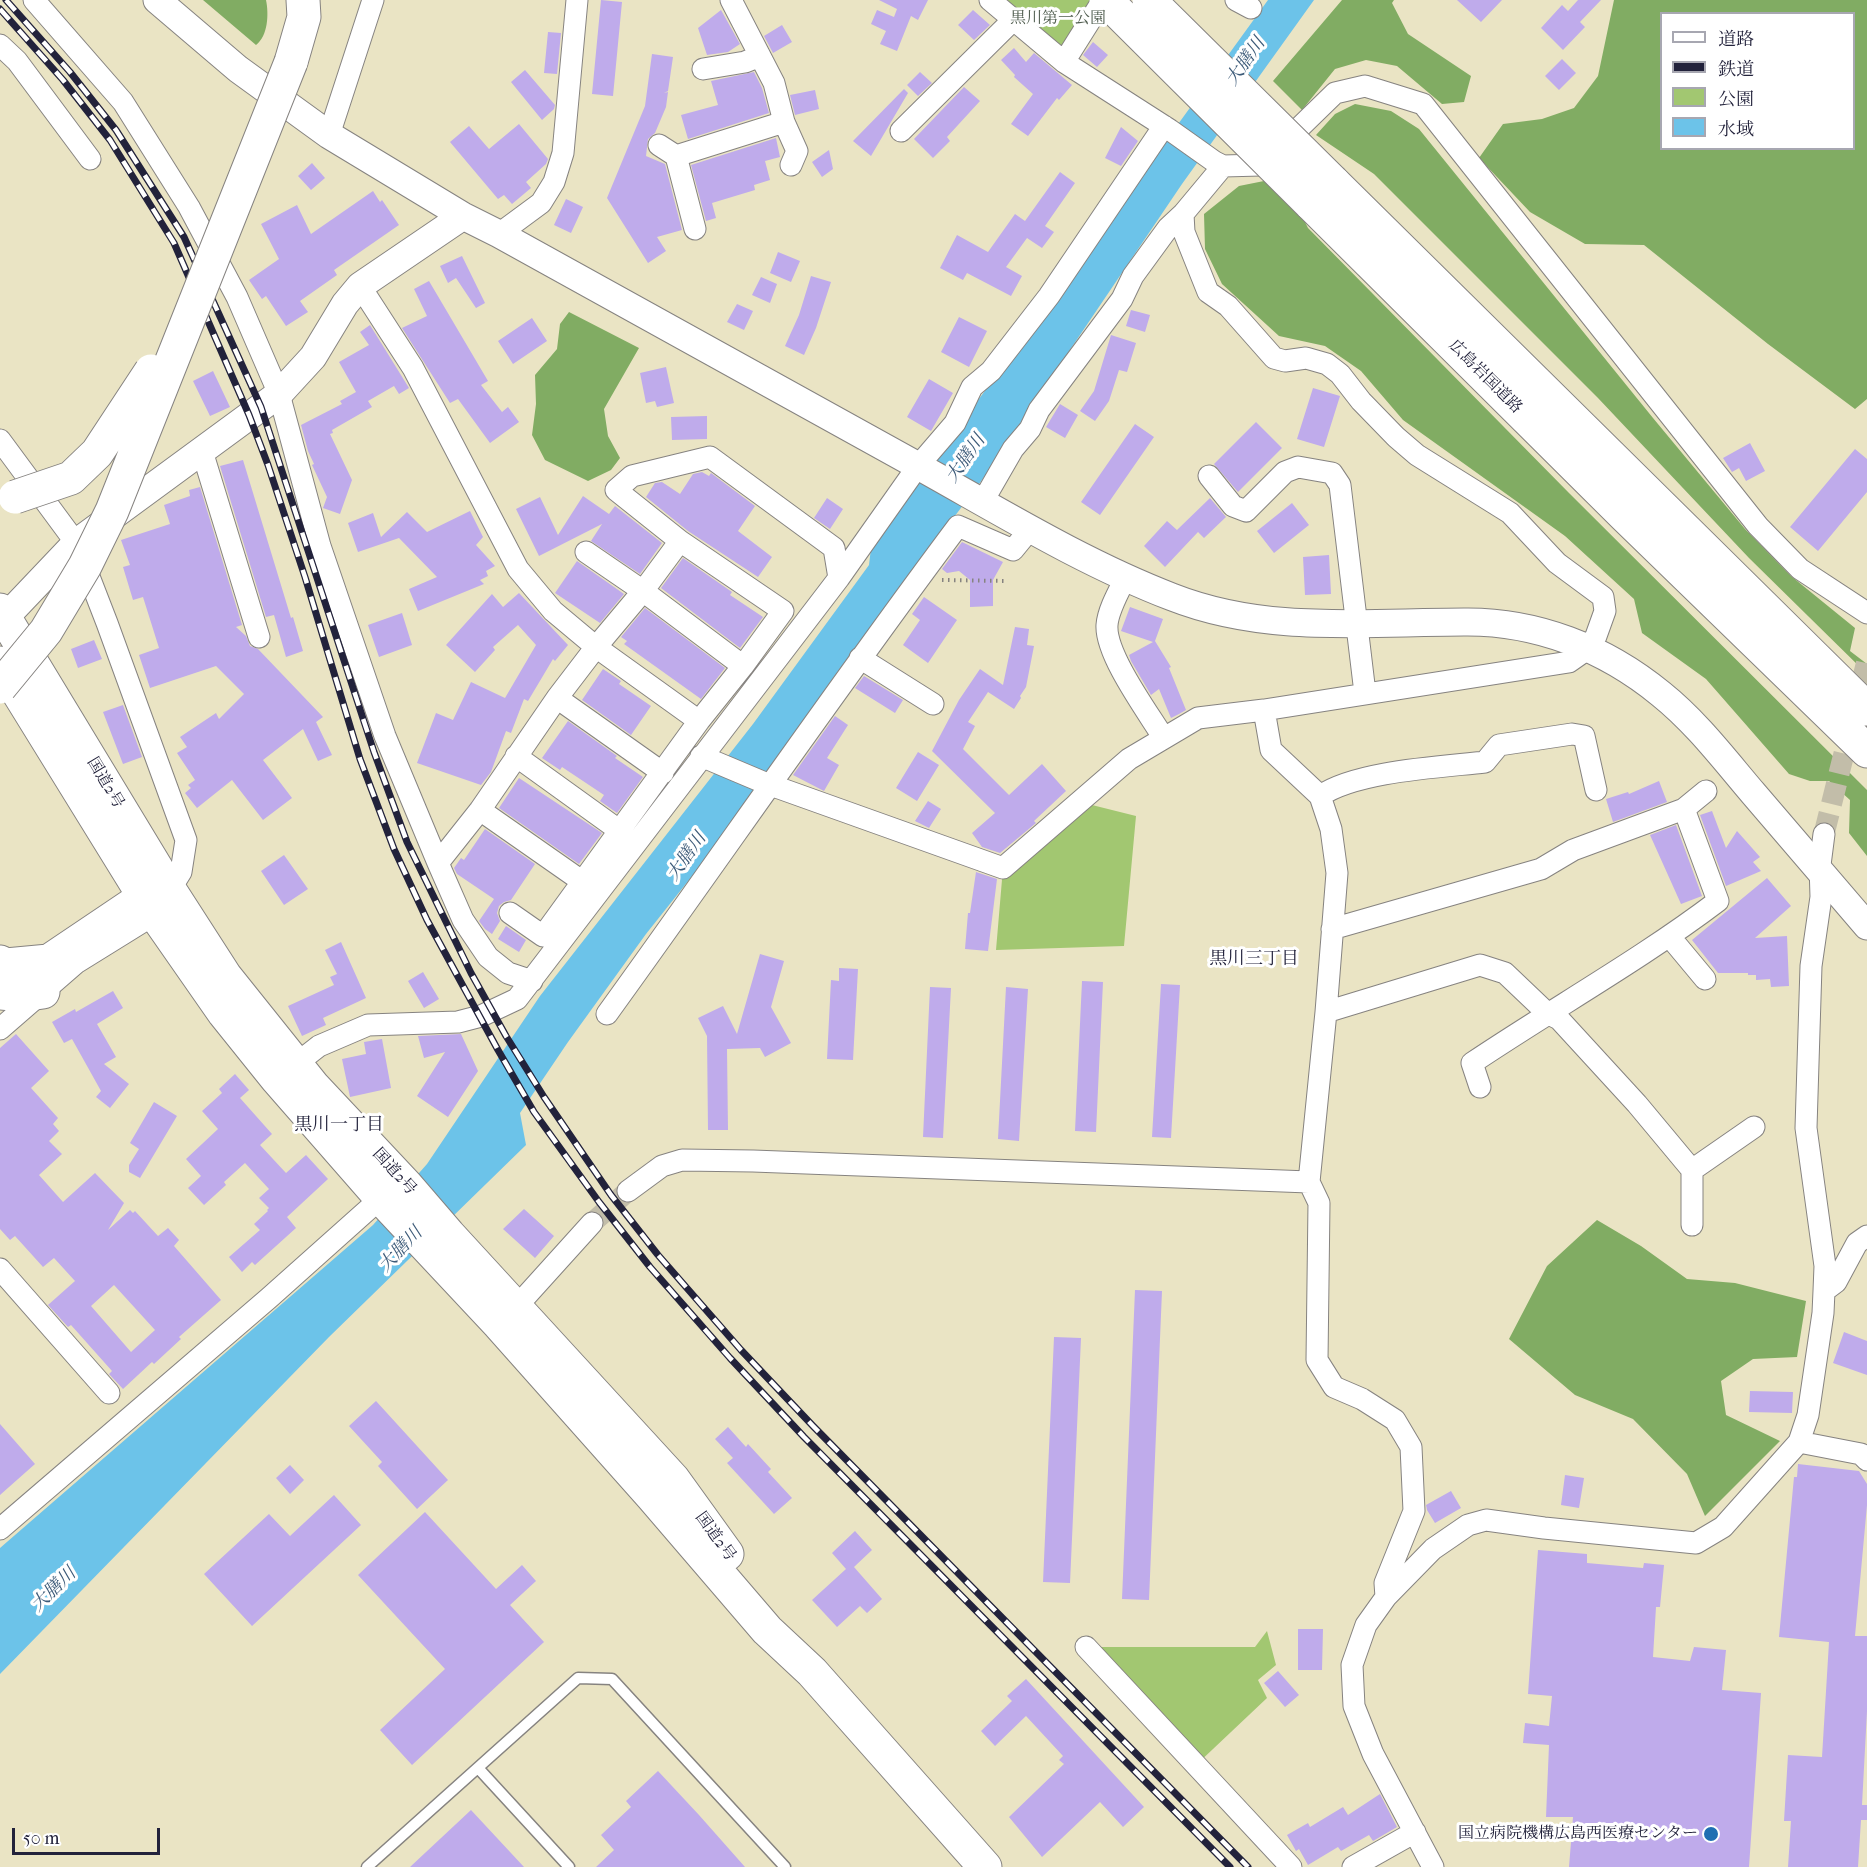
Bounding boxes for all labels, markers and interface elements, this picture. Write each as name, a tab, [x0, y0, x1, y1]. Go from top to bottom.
park label: 黒川第一公園	[1010, 9, 1106, 29]
legend	[1660, 12, 1855, 150]
text: 道路	[1718, 29, 1754, 50]
water label: 大膳川	[1222, 34, 1270, 90]
text: 鉄道	[1718, 59, 1754, 80]
text: 公園	[1718, 89, 1754, 110]
text: 水域	[1718, 119, 1754, 140]
street label: 広島岩国道路	[1444, 336, 1526, 418]
water label: 大膳川	[942, 431, 990, 487]
street label: 国道2号	[82, 754, 128, 812]
water label: 大膳川	[663, 829, 711, 885]
district label: 黒川三丁目	[1209, 949, 1299, 971]
district label: 黒川一丁目	[294, 1115, 384, 1137]
street label: 国道2号	[368, 1145, 420, 1199]
water label: 大膳川	[375, 1223, 427, 1277]
street label: 国道2号	[691, 1509, 739, 1565]
water label: 大膳川	[27, 1563, 81, 1617]
scale bar	[15, 1816, 164, 1854]
place label: 国立病院機構広島西医療センター	[1458, 1824, 1698, 1844]
marker: 国立病院機構広島西医療センター	[1702, 1825, 1720, 1843]
text: 50 m	[23, 1828, 59, 1849]

